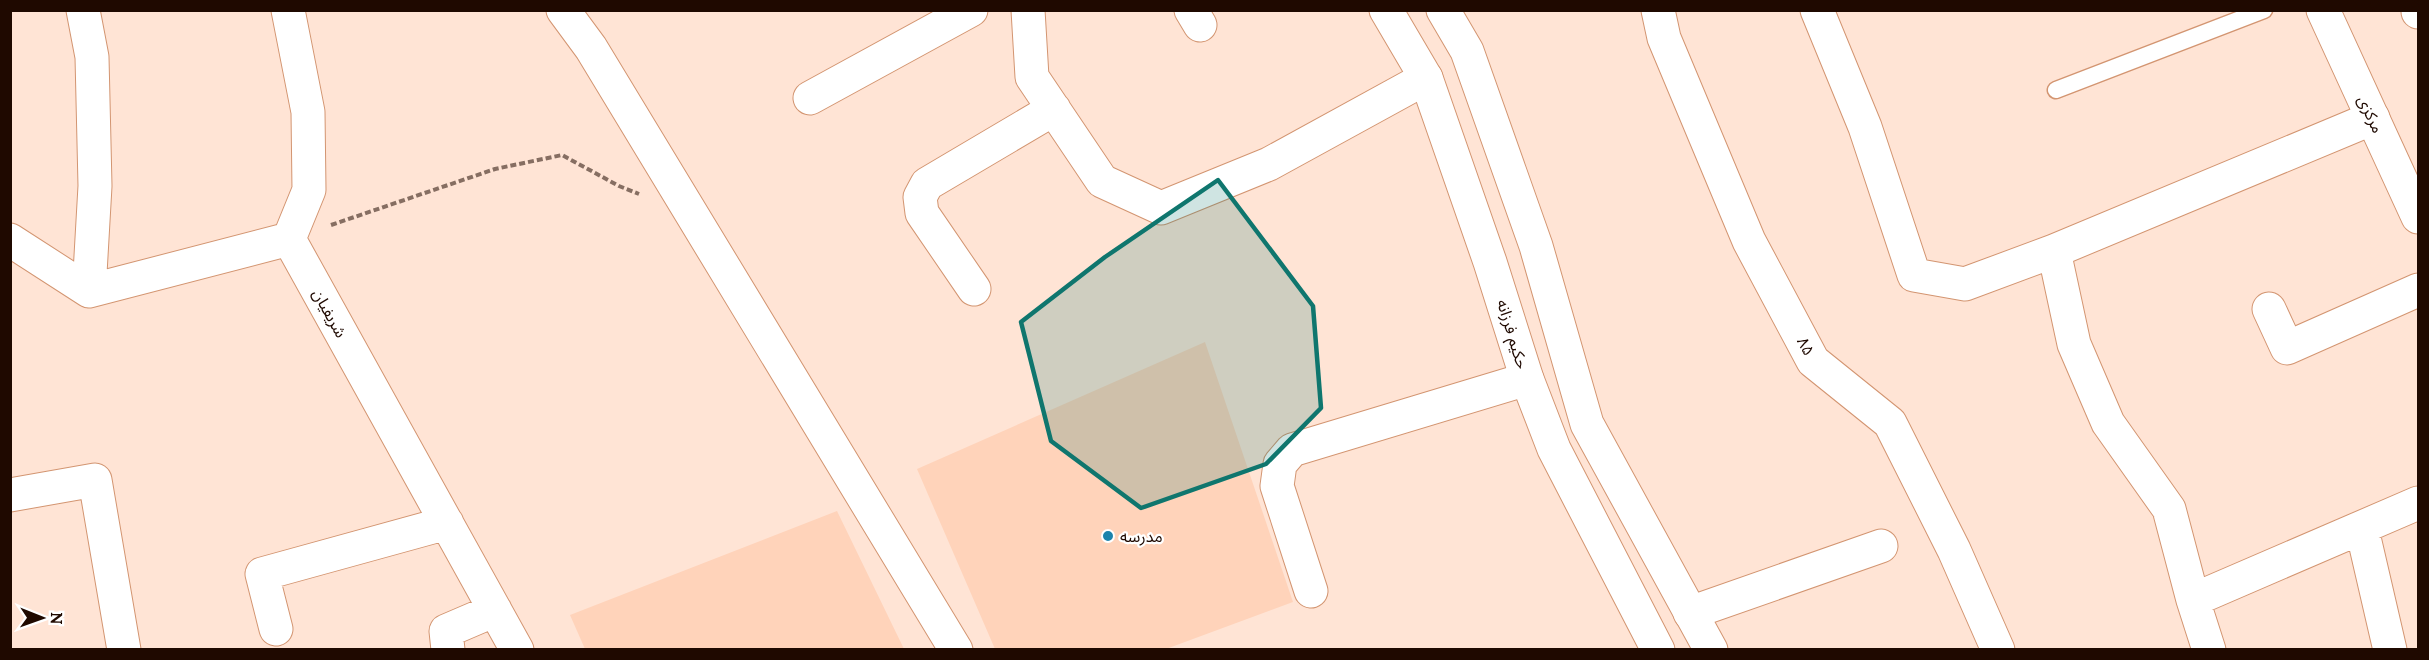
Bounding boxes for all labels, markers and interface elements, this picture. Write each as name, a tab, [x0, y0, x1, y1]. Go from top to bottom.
street label: مرکزی	[2354, 92, 2388, 136]
street label: شریفیان	[308, 285, 352, 341]
street label: حکیم فرزانه	[1490, 297, 1533, 372]
street label: ۸۵	[1793, 333, 1819, 359]
place label: مدرسه	[1120, 526, 1163, 546]
marker: مدرسه	[1101, 529, 1115, 543]
north arrow	[12, 588, 72, 648]
text: N	[47, 612, 67, 625]

